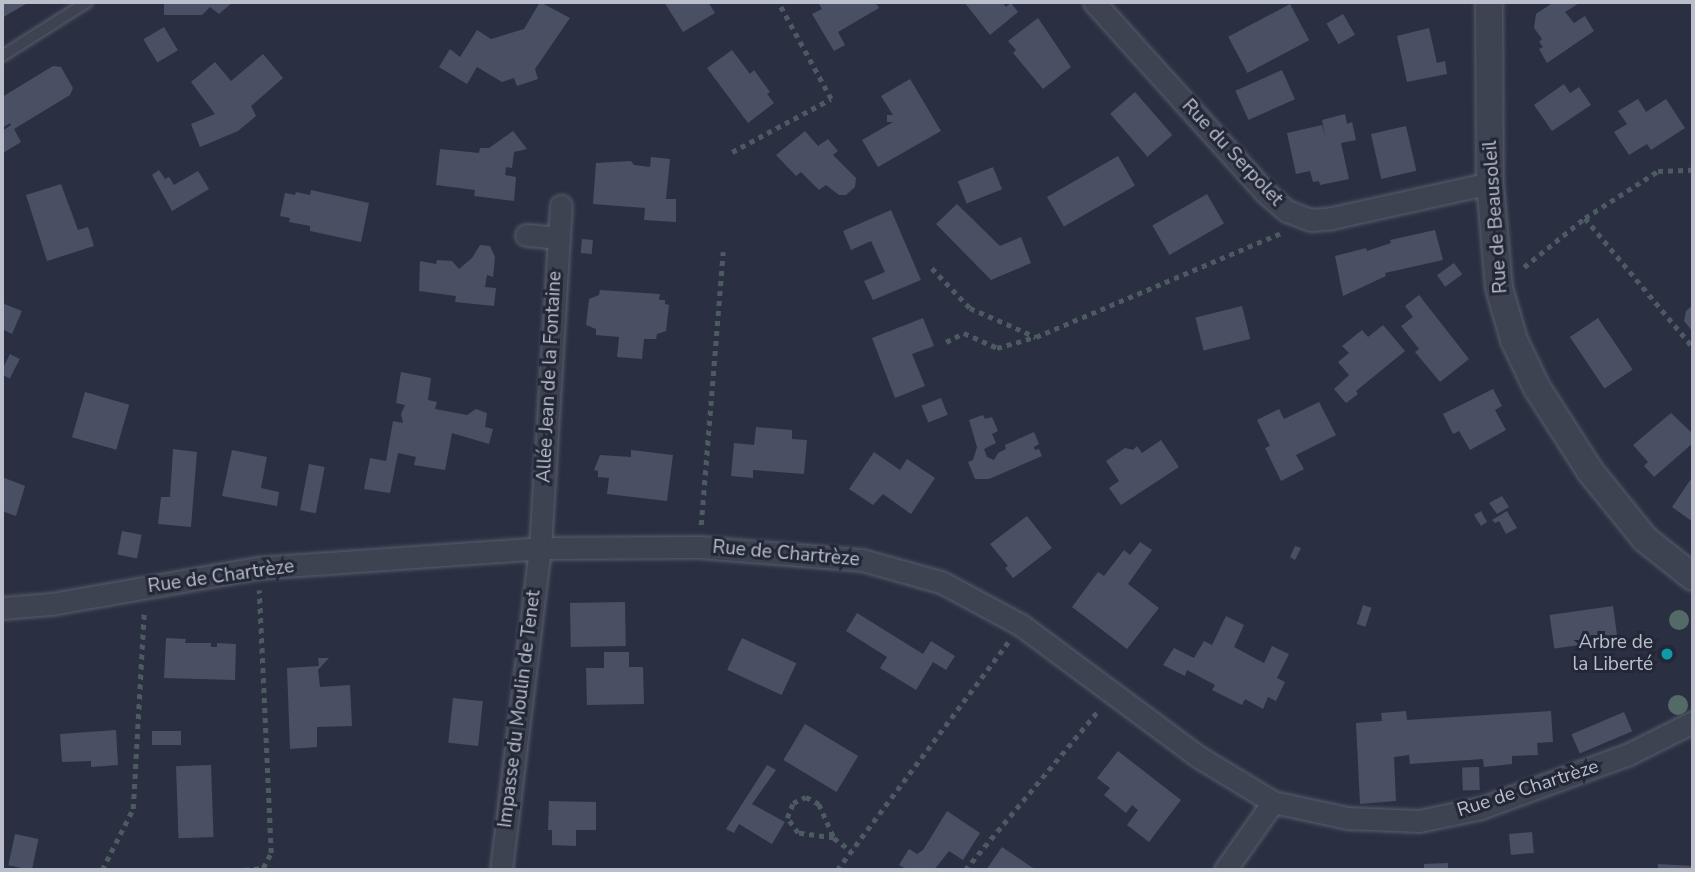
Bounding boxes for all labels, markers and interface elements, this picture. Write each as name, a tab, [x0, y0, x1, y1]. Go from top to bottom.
street label: Rue du Serpolet	[1177, 95, 1287, 211]
street label: Rue de Beausoleil	[1479, 140, 1513, 294]
street label: Allée Jean de la Fontaine	[533, 270, 567, 484]
street label: Rue de Chartrèze	[712, 536, 860, 572]
street label: Rue de Chartrèze	[146, 555, 296, 599]
street label: Impasse du Moulin de Tenet	[494, 589, 546, 829]
place label: Arbre de la Liberté	[1573, 632, 1653, 676]
marker: Arbre de la Liberté	[1659, 646, 1675, 662]
street label: Rue de Chartrèze	[1454, 755, 1602, 823]

